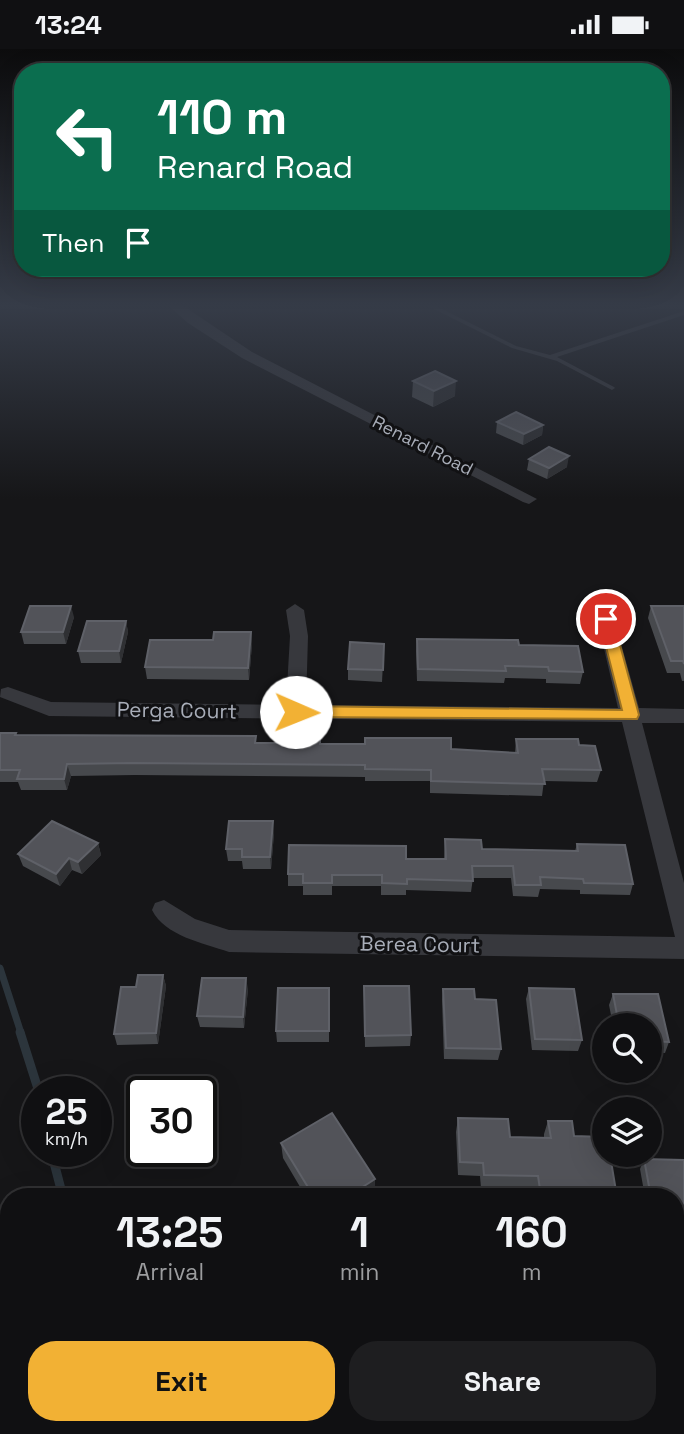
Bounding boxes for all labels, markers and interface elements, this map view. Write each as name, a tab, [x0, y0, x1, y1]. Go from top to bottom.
text: 13:24	[35, 8, 102, 42]
text: 110 m	[157, 86, 287, 148]
icon: left	[42, 91, 133, 182]
text: Renard Road	[157, 147, 353, 187]
icon: arrive	[119, 224, 157, 262]
text: Then	[42, 226, 105, 260]
street label: Renard Road	[369, 410, 477, 480]
pin	[576, 589, 636, 649]
icon: arrive	[587, 600, 625, 638]
position arrow	[259, 675, 333, 749]
street label: Perga Court	[117, 695, 237, 725]
street label: Berea Court	[359, 929, 481, 959]
map controls	[592, 1013, 662, 1167]
button: search	[592, 1013, 662, 1083]
speed limit sign: 30	[126, 1076, 217, 1167]
text: 25	[46, 1090, 87, 1134]
button: layers	[592, 1097, 662, 1167]
text: km/h	[45, 1127, 88, 1150]
text: 13:25	[116, 1206, 223, 1259]
text: 1	[350, 1206, 369, 1259]
text: 160	[496, 1206, 568, 1259]
text: Arrival	[136, 1257, 204, 1287]
text: min	[340, 1257, 379, 1287]
text: m	[522, 1257, 542, 1287]
button: Exit	[28, 1341, 335, 1421]
button: Share	[349, 1341, 656, 1421]

